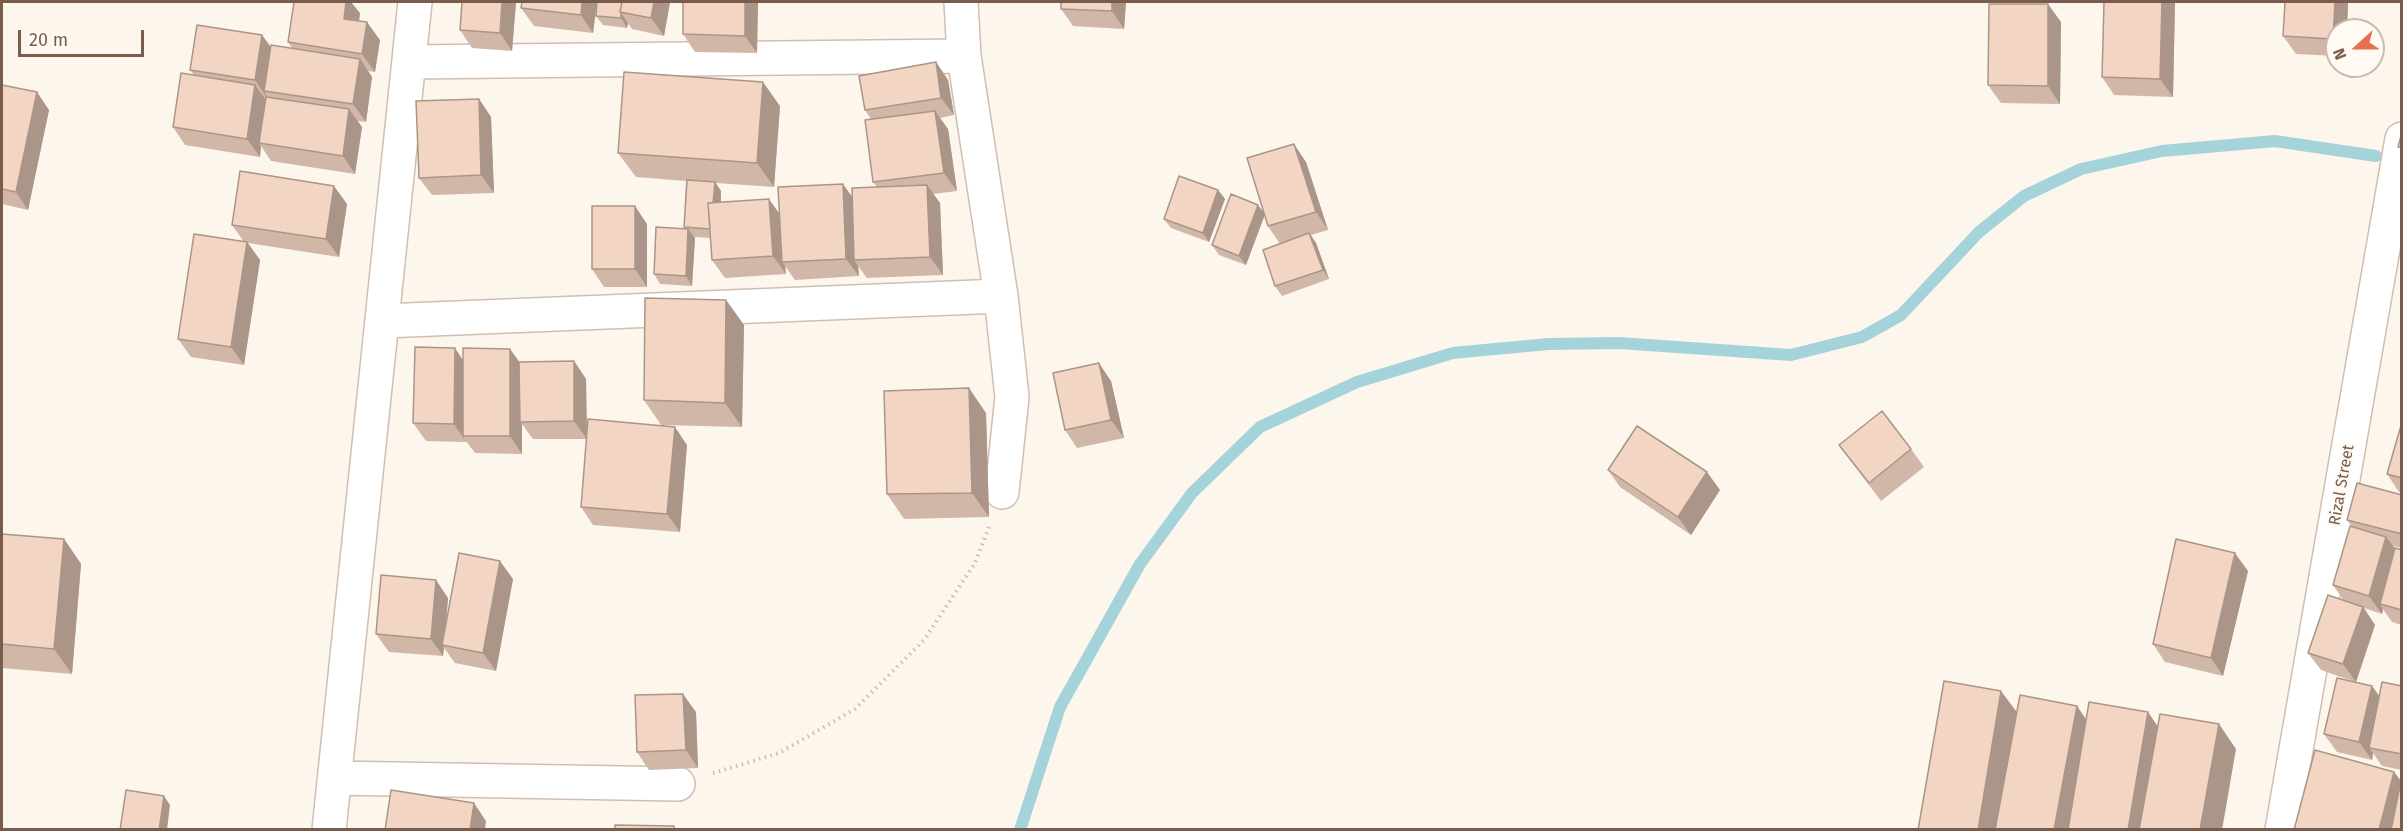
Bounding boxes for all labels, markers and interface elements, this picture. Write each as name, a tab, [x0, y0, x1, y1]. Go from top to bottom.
scale bar	[21, 18, 147, 56]
north arrow	[2325, 18, 2385, 78]
text: 20 m	[29, 29, 68, 51]
text: N	[2329, 46, 2350, 62]
street label: Rizal Street	[2325, 443, 2359, 527]

